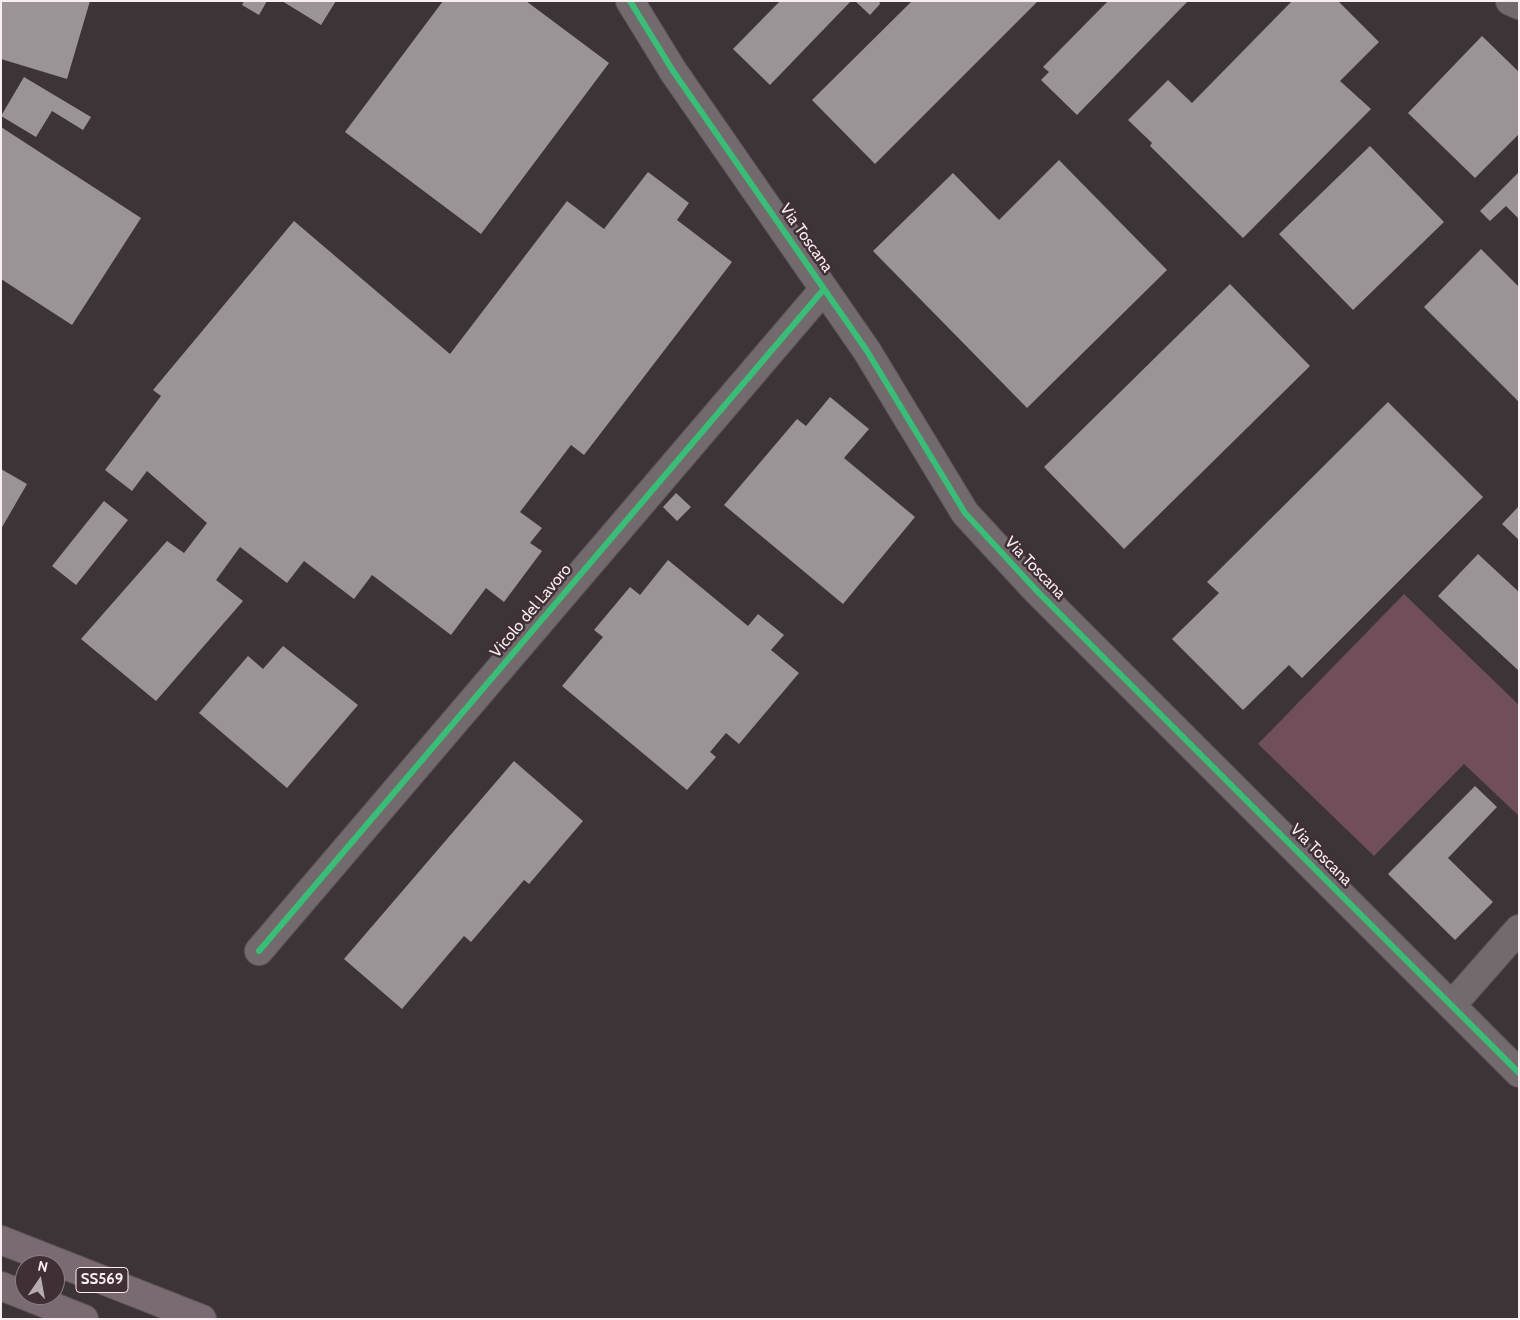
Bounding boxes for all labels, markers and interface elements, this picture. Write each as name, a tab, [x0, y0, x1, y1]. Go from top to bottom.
street label: Via Toscana	[775, 200, 837, 276]
street label: Via Toscana	[1001, 533, 1069, 603]
street label: Vicolo del Lavoro	[486, 560, 576, 662]
street label: Via Toscana	[1286, 820, 1356, 890]
north arrow	[15, 1255, 65, 1305]
text: N	[36, 1256, 50, 1276]
road number: SS569	[76, 1268, 128, 1292]

